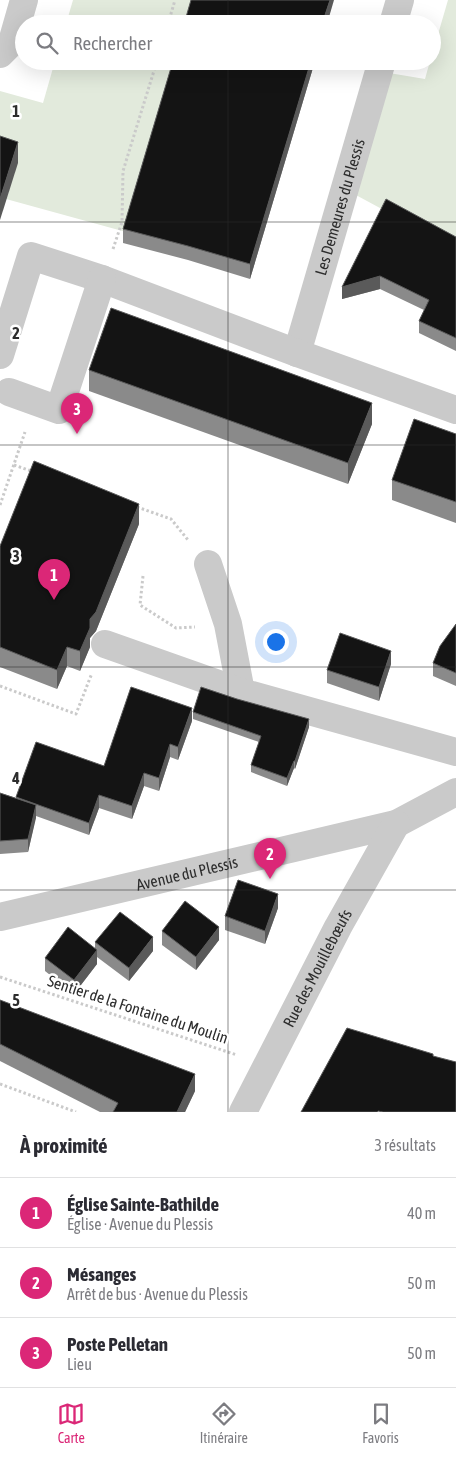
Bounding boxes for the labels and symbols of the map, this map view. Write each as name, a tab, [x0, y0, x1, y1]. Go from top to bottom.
text: 1	[12, 102, 20, 120]
street label: Les Demeures du Plessis	[311, 136, 368, 277]
text: 2	[12, 324, 20, 342]
pin: 3	[61, 393, 93, 434]
text: 3	[12, 547, 20, 565]
pin: 1	[38, 559, 70, 600]
your location	[263, 629, 289, 655]
text: 4	[11, 769, 20, 787]
pin: 2	[254, 838, 286, 879]
street label: Avenue du Plessis	[134, 852, 240, 894]
street label: Rue des Mouillebœufs	[279, 906, 355, 1030]
street label: Sentier de la Fontaine du Moulin	[46, 971, 230, 1047]
text: 5	[12, 991, 20, 1009]

